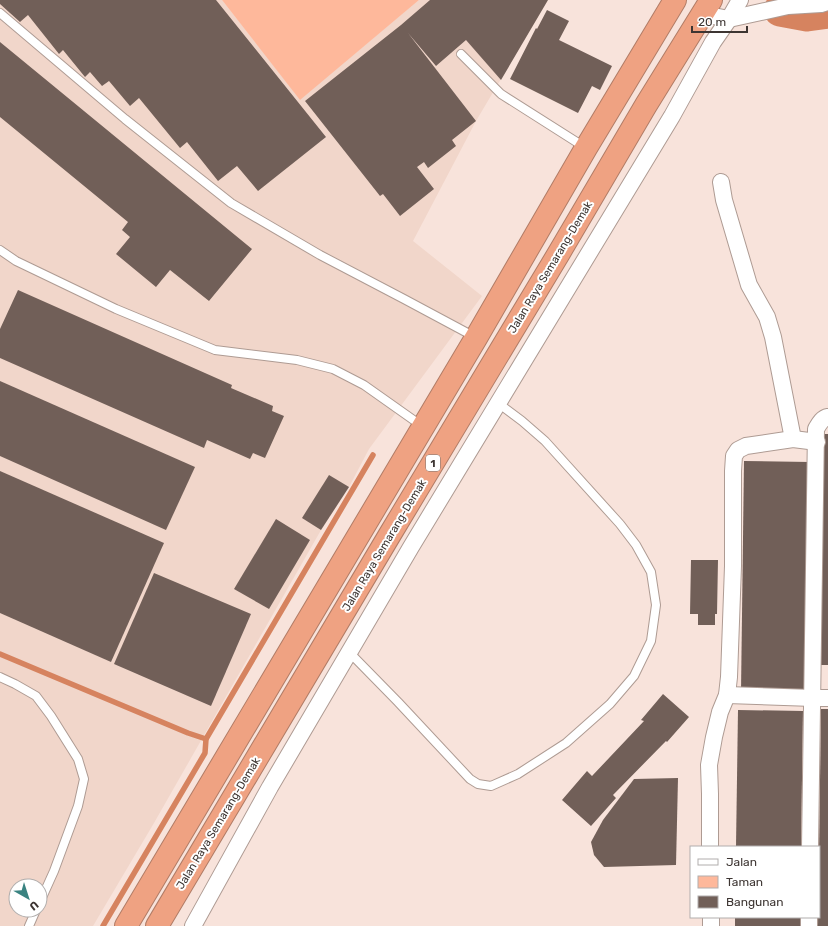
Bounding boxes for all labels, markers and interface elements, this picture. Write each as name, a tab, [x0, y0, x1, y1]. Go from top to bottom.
scale bar	[692, 8, 747, 34]
text: 20 m	[698, 15, 726, 29]
street label: Jalan Raya Semarang-Demak	[506, 199, 595, 336]
road number: 1	[426, 455, 440, 471]
street label: Jalan Raya Semarang-Demak	[340, 477, 429, 614]
street label: Jalan Raya Semarang-Demak	[174, 755, 263, 892]
legend	[690, 846, 820, 918]
text: Jalan	[726, 855, 757, 869]
text: Taman	[726, 875, 763, 889]
north arrow	[8, 878, 48, 918]
text: Bangunan	[726, 895, 783, 909]
text: U	[27, 898, 41, 913]

